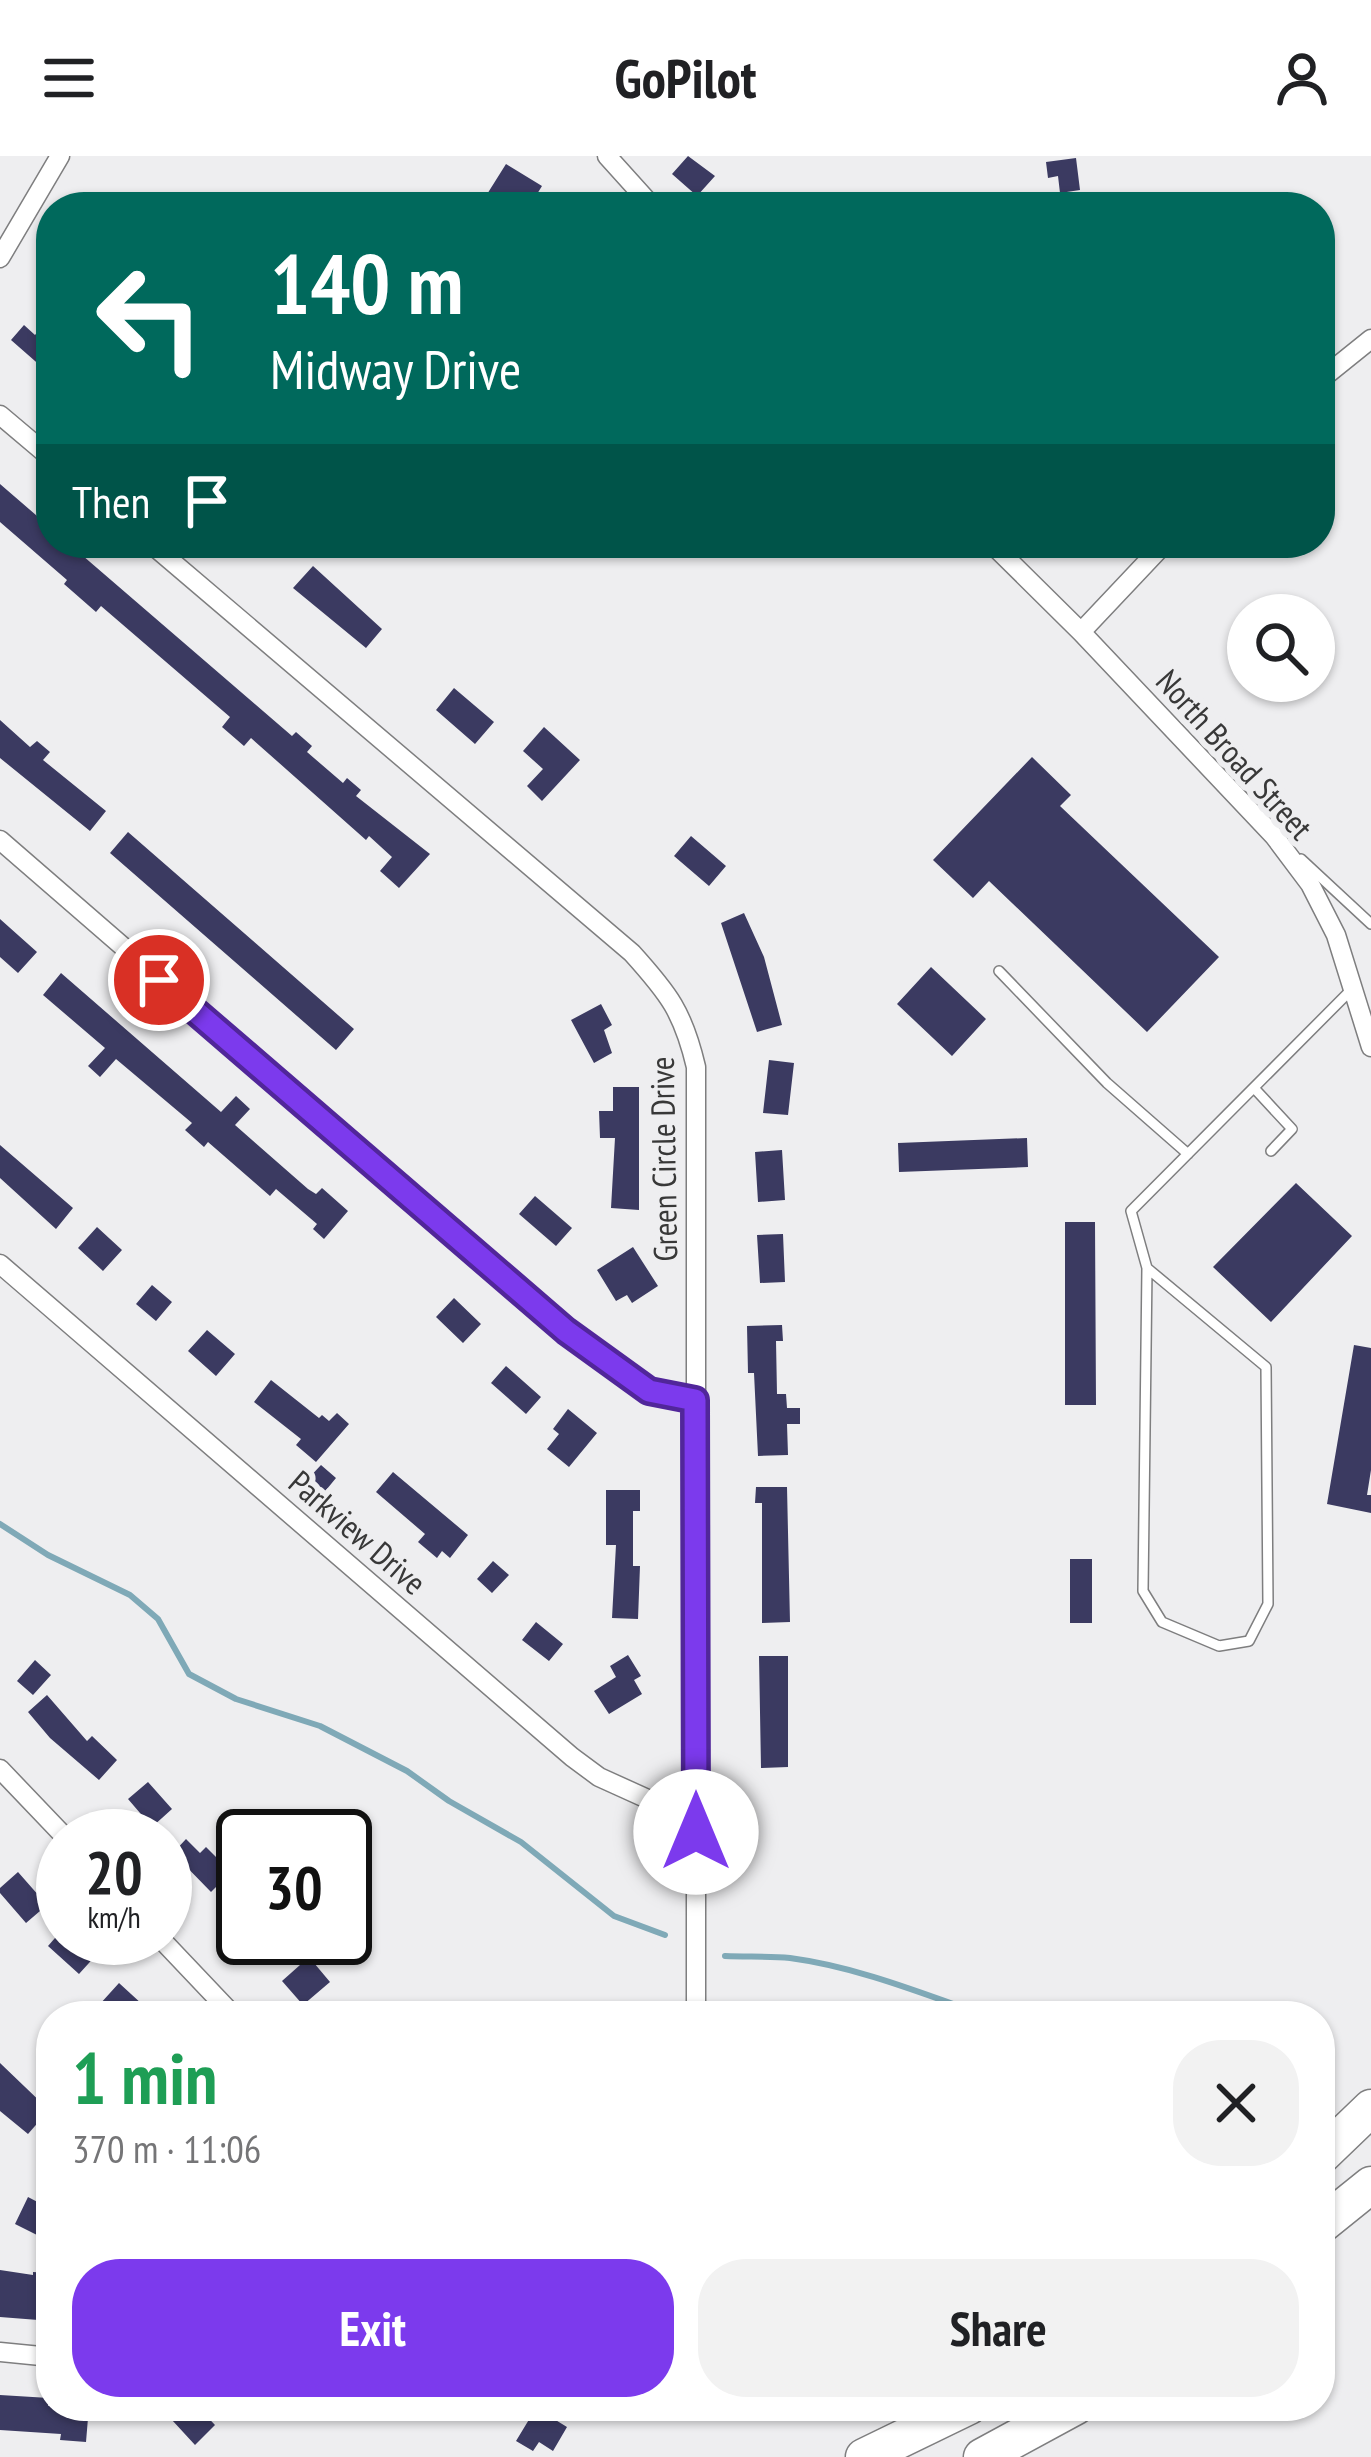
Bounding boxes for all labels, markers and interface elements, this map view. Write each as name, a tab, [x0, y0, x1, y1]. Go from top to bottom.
text: GoPilot	[615, 43, 756, 113]
icon: menu	[36, 45, 102, 111]
icon: person	[1269, 45, 1335, 111]
text: 140 m	[270, 228, 463, 337]
icon: left	[72, 240, 228, 396]
text: Midway Drive	[270, 334, 521, 404]
icon: arrive	[174, 468, 240, 534]
text: Then	[72, 472, 150, 530]
map controls	[1227, 594, 1335, 702]
button: search	[1227, 594, 1335, 702]
street label: North Broad Street	[1147, 660, 1323, 848]
pin	[108, 929, 210, 1031]
icon: arrive	[126, 947, 192, 1013]
street label: Green Circle Drive	[640, 1056, 686, 1262]
street label: Parkview Drive	[280, 1461, 436, 1603]
position arrow	[633, 1769, 759, 1895]
speed limit sign: 30	[216, 1809, 372, 1965]
text: 20	[85, 1833, 143, 1911]
text: km/h	[87, 1897, 141, 1936]
text: 1 min	[72, 2031, 217, 2124]
button: close	[1173, 2040, 1299, 2166]
text: 370 m · 11:06	[72, 2123, 261, 2174]
button: Exit	[72, 2259, 674, 2397]
button: Share	[698, 2259, 1299, 2397]

